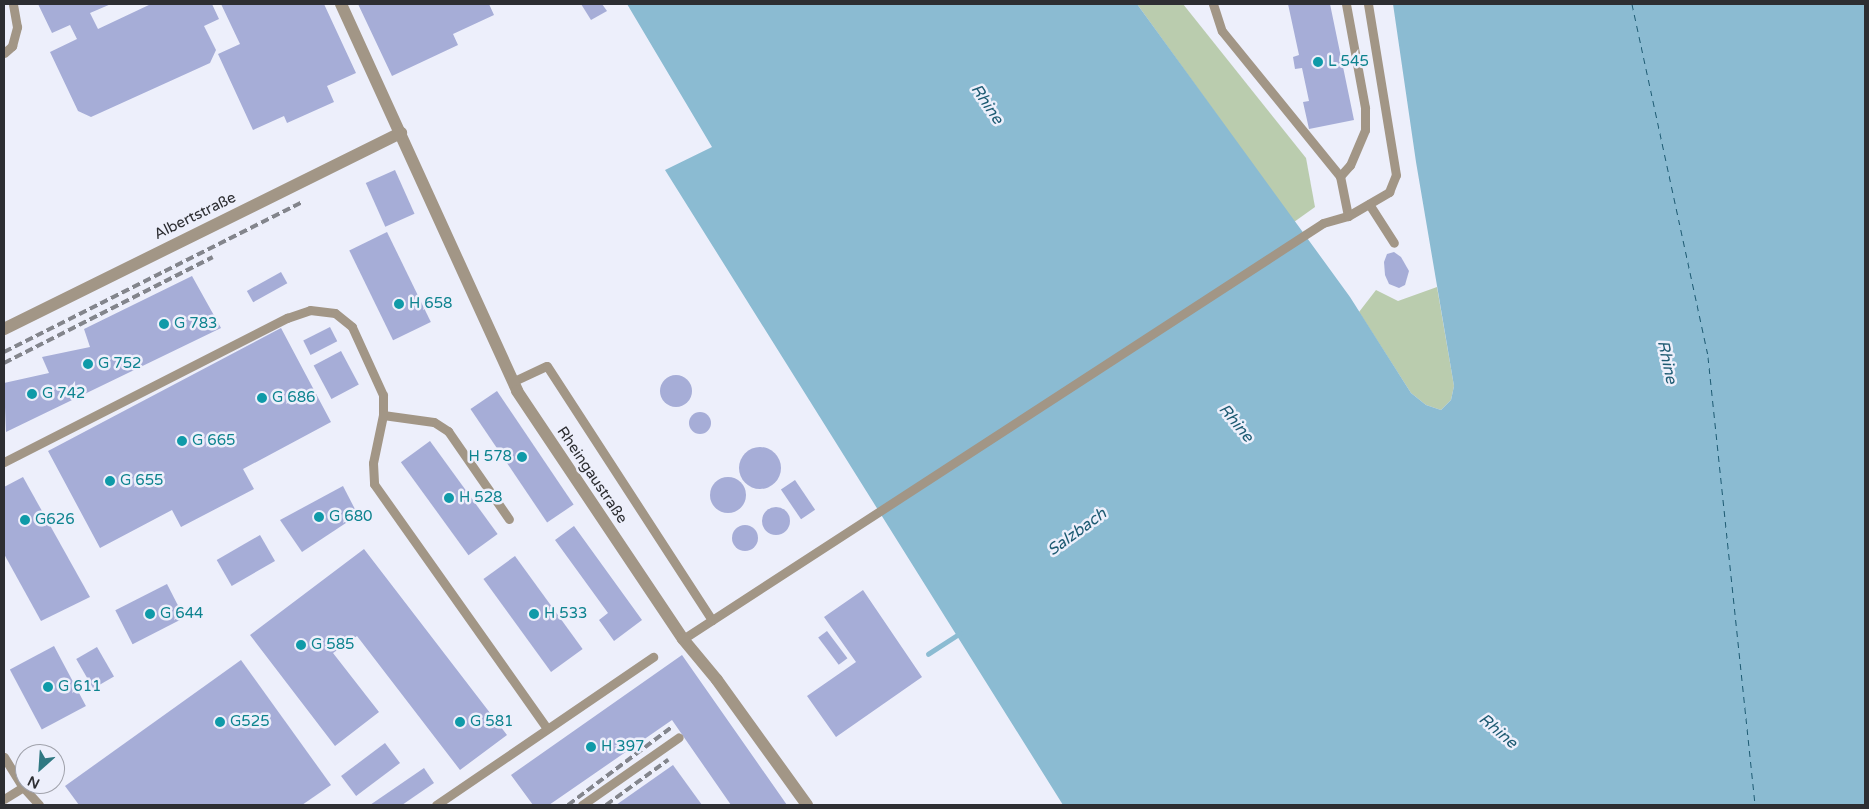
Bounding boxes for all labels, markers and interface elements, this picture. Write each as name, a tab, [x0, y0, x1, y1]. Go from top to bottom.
place label: L 545	[1328, 53, 1369, 71]
marker: L 545	[1312, 56, 1324, 68]
water label: Rhine	[967, 80, 1007, 128]
street label: Albertstraße	[151, 188, 239, 244]
place label: H 658	[409, 295, 452, 313]
marker: H 658	[393, 298, 405, 310]
place label: G 783	[174, 315, 218, 333]
marker: G 783	[158, 318, 170, 330]
water label: Rhine	[1653, 339, 1681, 385]
place label: G 752	[98, 355, 142, 373]
marker: G 752	[82, 358, 94, 370]
place label: G 742	[42, 385, 86, 403]
marker: G 742	[26, 388, 38, 400]
place label: G 686	[272, 389, 316, 407]
marker: G 686	[256, 392, 268, 404]
water label: Rhine	[1215, 400, 1257, 446]
street label: Rheingaustraße	[553, 423, 631, 527]
place label: G 665	[192, 432, 236, 450]
marker: G 665	[176, 435, 188, 447]
place label: H 578	[469, 448, 512, 466]
marker: H 578	[516, 451, 528, 463]
place label: G 655	[120, 472, 164, 490]
marker: G 655	[104, 475, 116, 487]
place label: H 528	[459, 489, 502, 507]
marker: H 528	[443, 492, 455, 504]
water label: Salzbach	[1044, 504, 1110, 560]
place label: G 680	[329, 508, 373, 526]
place label: G626	[35, 511, 75, 529]
marker: G 680	[313, 511, 325, 523]
marker: G626	[19, 514, 31, 526]
place label: G 644	[160, 605, 204, 623]
place label: H 533	[544, 605, 587, 623]
marker: G 644	[144, 608, 156, 620]
marker: H 533	[528, 608, 540, 620]
place label: G 585	[311, 636, 355, 654]
marker: G 585	[295, 639, 307, 651]
place label: G 611	[58, 678, 102, 696]
marker: G 611	[42, 681, 54, 693]
water label: Rhine	[1475, 710, 1521, 752]
place label: G525	[230, 713, 270, 731]
place label: G 581	[470, 713, 514, 731]
marker: G525	[214, 716, 226, 728]
marker: G 581	[454, 716, 466, 728]
place label: H 397	[601, 738, 644, 756]
marker: H 397	[585, 741, 597, 753]
north arrow	[15, 744, 65, 794]
text: N	[25, 772, 42, 792]

